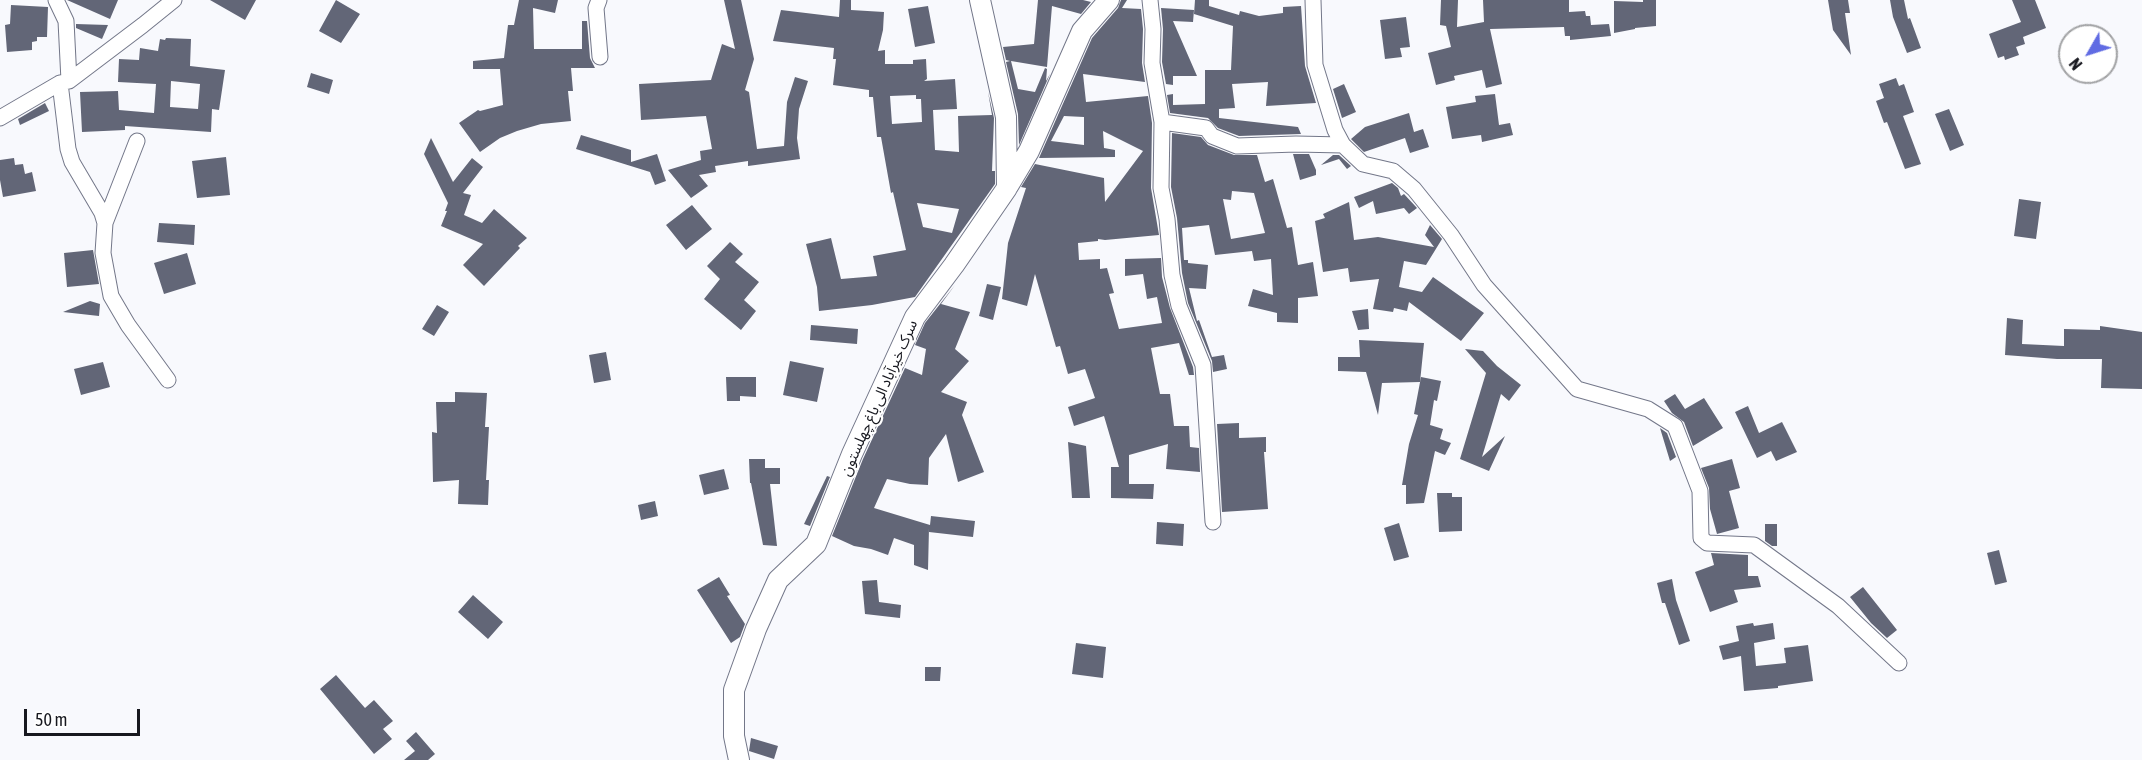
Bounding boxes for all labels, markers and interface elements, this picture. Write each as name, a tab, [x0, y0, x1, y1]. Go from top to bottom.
north arrow	[2058, 24, 2118, 84]
text: N	[2066, 55, 2086, 73]
street label: سرک خیرآباد الی باغ چهلستون	[836, 317, 922, 479]
scale bar	[27, 697, 142, 735]
text: 50 m	[35, 709, 67, 730]

